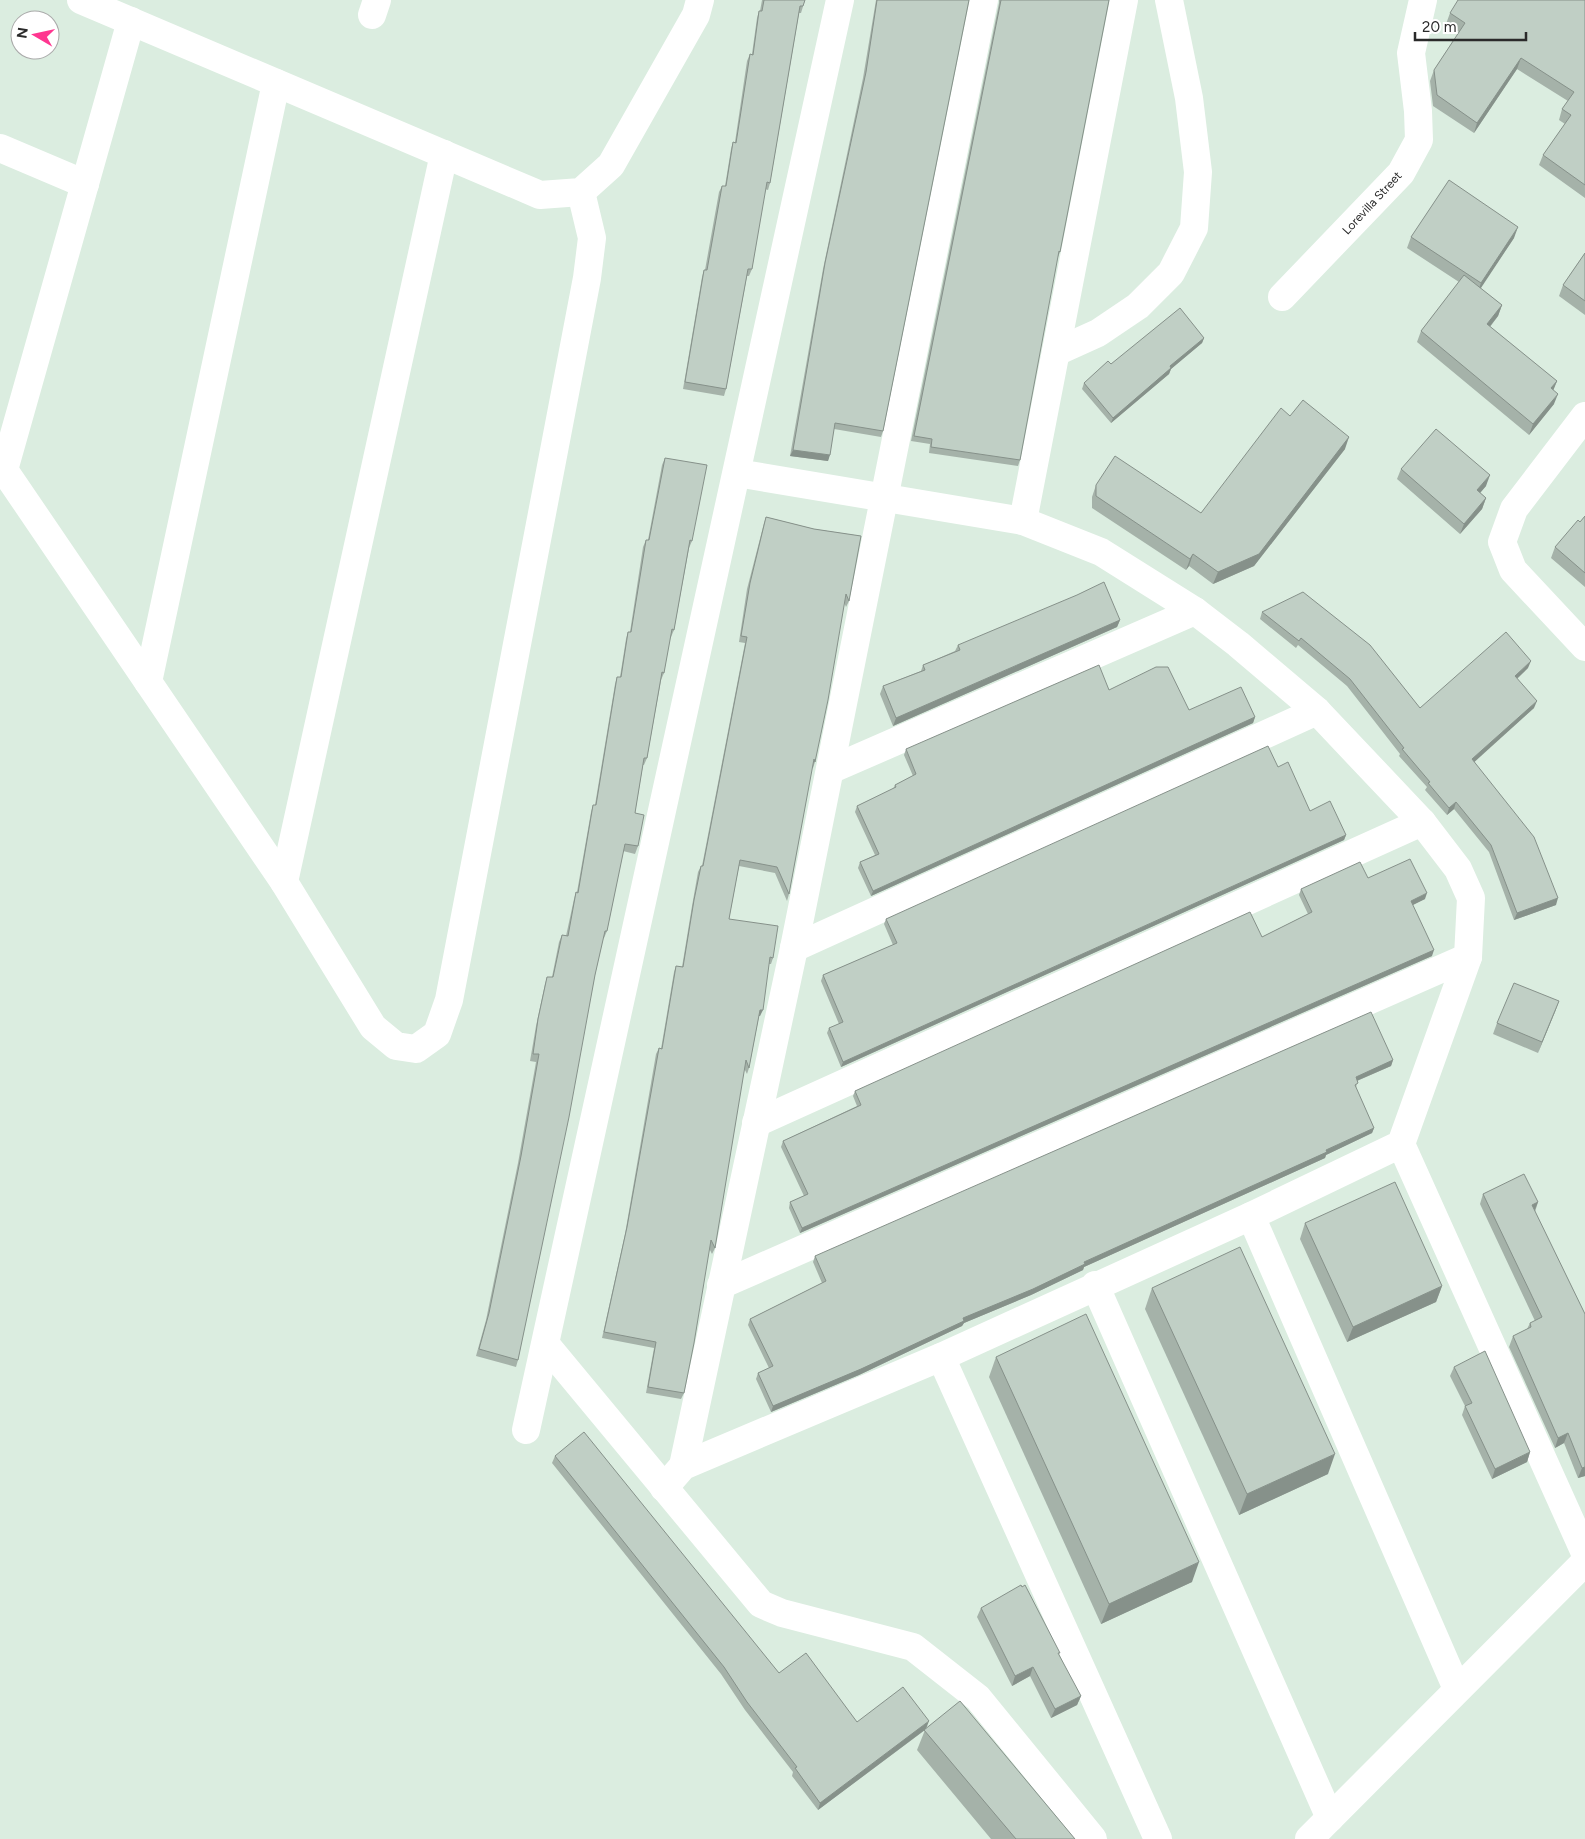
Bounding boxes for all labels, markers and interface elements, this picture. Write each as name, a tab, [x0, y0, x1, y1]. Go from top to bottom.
north arrow	[10, 10, 60, 60]
scale bar	[1415, 10, 1526, 42]
text: 20 m	[1422, 18, 1456, 36]
text: N	[13, 26, 32, 40]
street label: Lorevilla Street	[1339, 168, 1405, 237]

